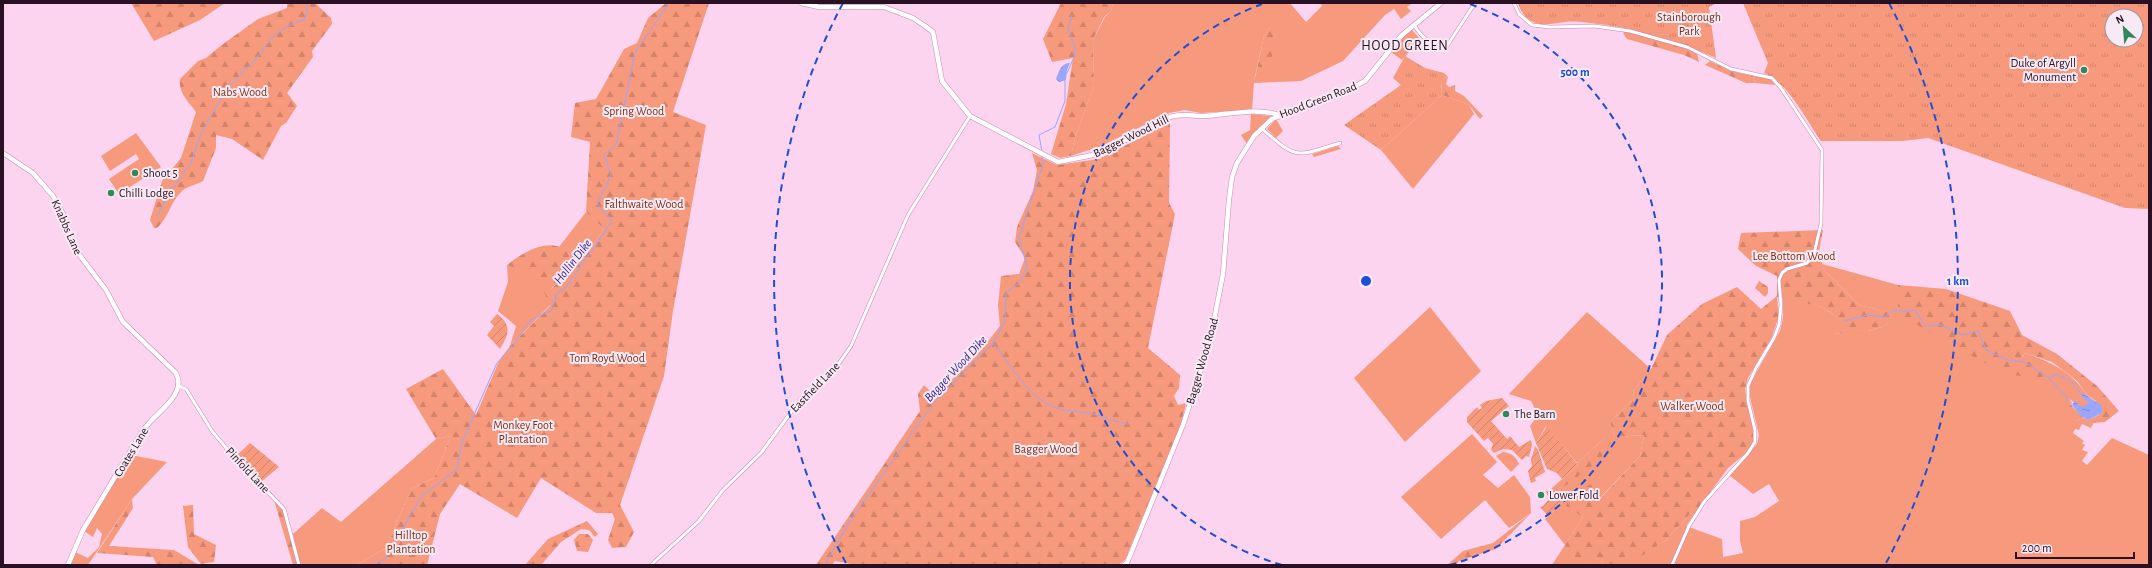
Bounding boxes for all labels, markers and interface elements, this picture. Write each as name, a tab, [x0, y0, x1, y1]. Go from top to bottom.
north arrow	[2104, 8, 2144, 48]
park label: Stainborough Park	[1657, 11, 1721, 37]
text: N	[2114, 13, 2126, 26]
district label: HOOD GREEN	[1361, 39, 1449, 53]
place label: Duke of Argyll Monument	[2010, 57, 2076, 83]
marker: Duke of Argyll Monument	[2079, 65, 2089, 75]
text: 500 m	[1560, 66, 1590, 78]
street label: Hood Green Road	[1278, 80, 1358, 120]
park label: Nabs Wood	[213, 86, 267, 98]
park label: Spring Wood	[604, 105, 664, 117]
street label: Bagger Wood Hill	[1091, 113, 1171, 159]
place label: Shoot 5	[143, 167, 177, 179]
marker: Shoot 5	[130, 168, 140, 178]
place label: Chilli Lodge	[119, 187, 174, 199]
marker: Chilli Lodge	[106, 188, 116, 198]
street label: Knabbs Lane	[50, 198, 84, 256]
park label: Falthwaite Wood	[605, 198, 683, 210]
water label: Hollin Dike	[552, 237, 595, 287]
park label: Lee Bottom Wood	[1752, 250, 1836, 262]
centre of rings	[1359, 274, 1373, 288]
text: 1 km	[1947, 275, 1969, 287]
street label: Bagger Wood Road	[1184, 317, 1220, 405]
water label: Bagger Wood Dike	[922, 333, 990, 405]
park label: Tom Royd Wood	[569, 352, 645, 365]
street label: Eastfield Lane	[788, 360, 842, 414]
park label: Walker Wood	[1660, 400, 1724, 412]
place label: The Barn	[1514, 408, 1555, 420]
marker: The Barn	[1501, 409, 1511, 419]
park label: Monkey Foot Plantation	[493, 419, 553, 445]
street label: Coates Lane	[112, 425, 150, 479]
park label: Bagger Wood	[1014, 443, 1078, 455]
street label: Pinfold Lane	[224, 445, 272, 495]
place label: Lower Fold	[1549, 489, 1599, 501]
marker: Lower Fold	[1536, 490, 1546, 500]
park label: Hilltop Plantation	[387, 529, 435, 555]
scale bar	[2016, 534, 2134, 560]
text: 200 m	[2022, 542, 2052, 554]

